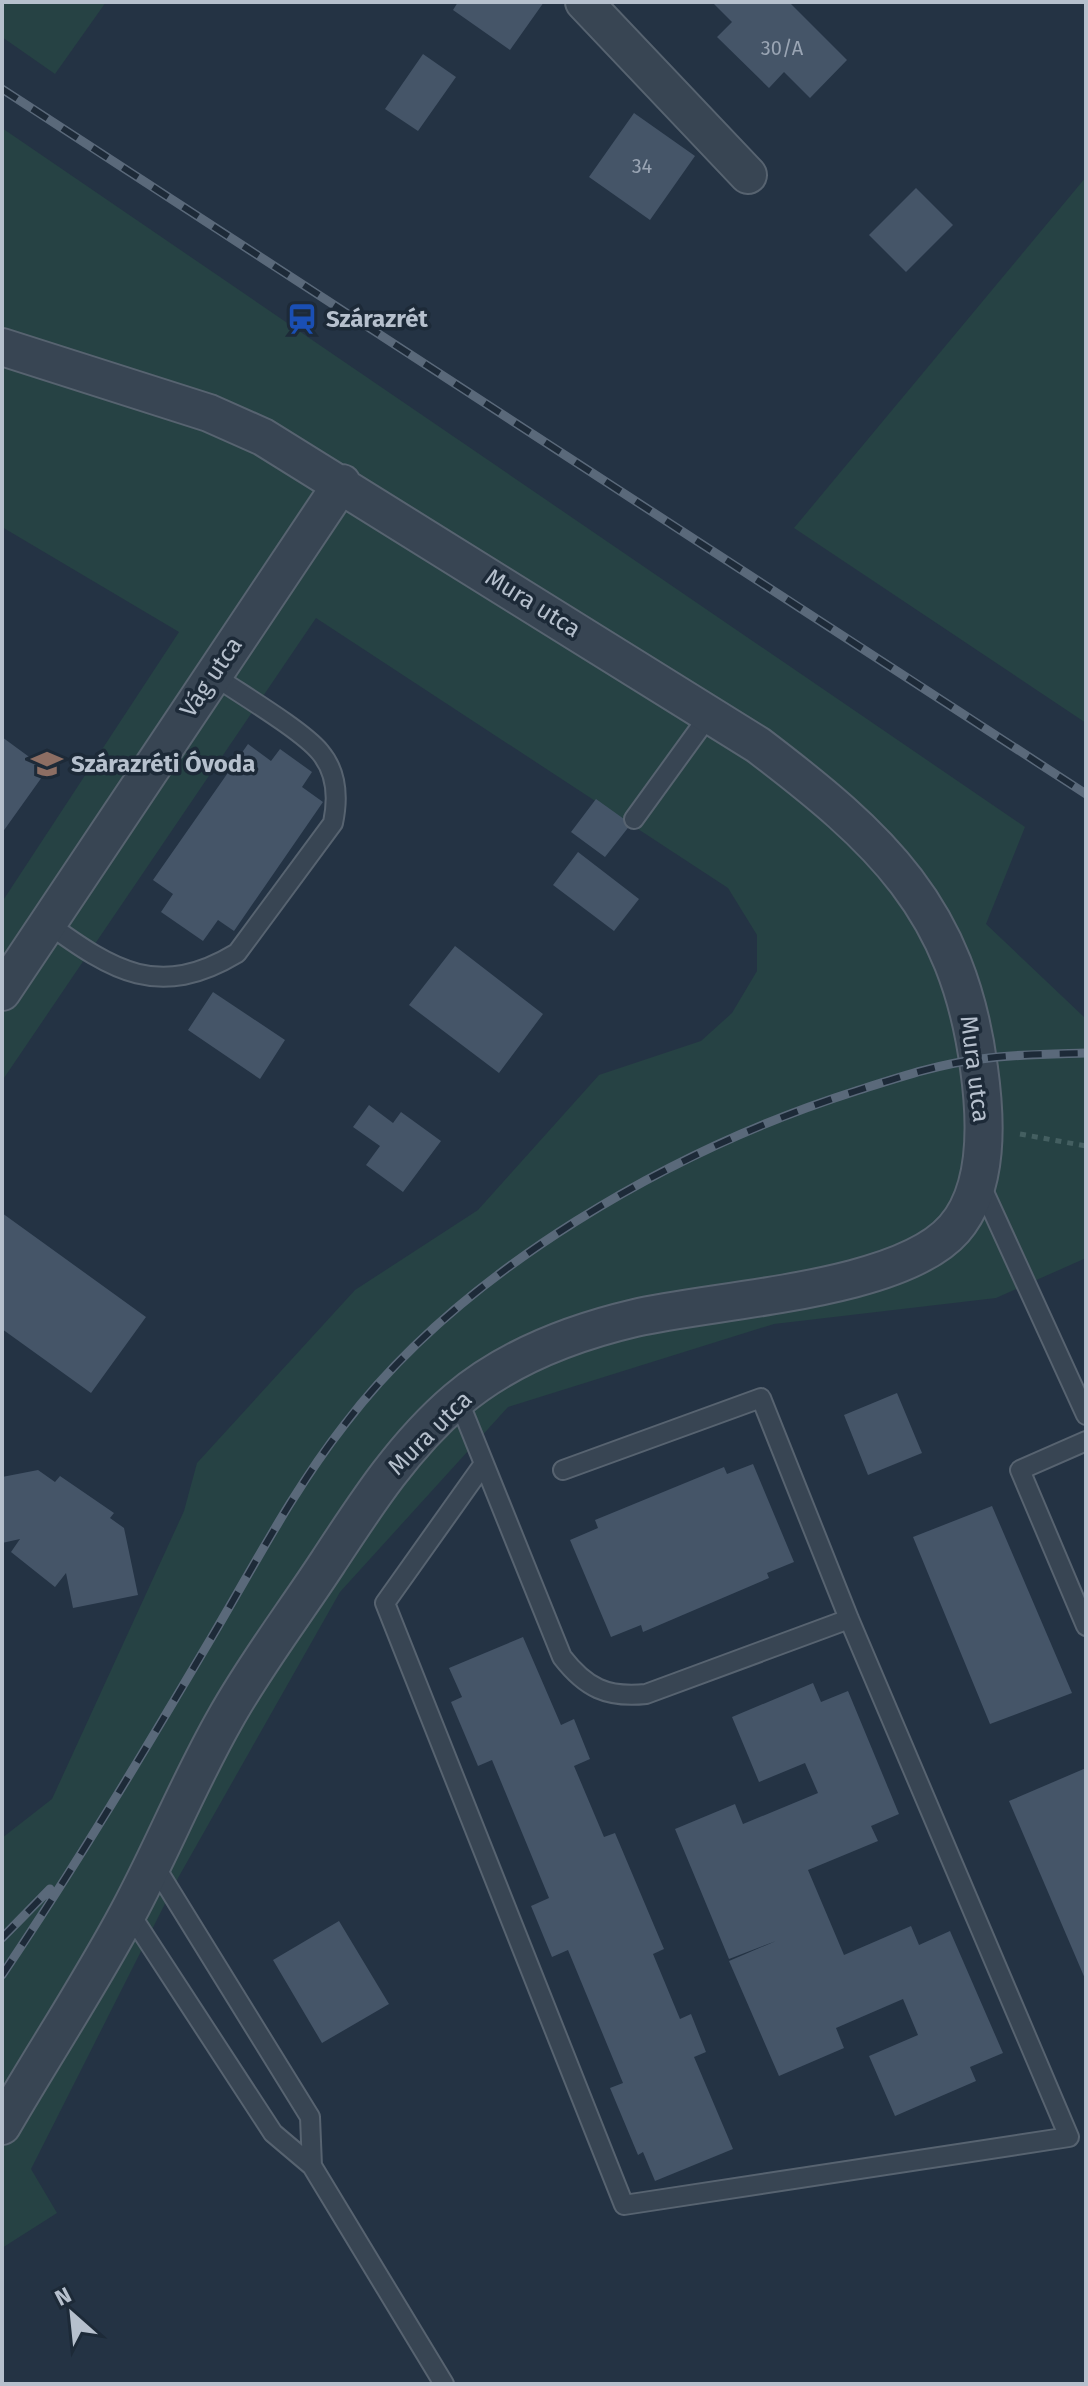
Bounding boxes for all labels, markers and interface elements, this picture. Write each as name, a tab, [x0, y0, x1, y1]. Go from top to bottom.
house number: 30/A	[761, 36, 804, 60]
house number: 34	[632, 154, 653, 178]
station icon: Szárazrét	[285, 302, 319, 336]
place label: Szárazrét	[326, 305, 428, 333]
street label: Mura utca	[480, 563, 586, 643]
street label: Vág utca	[174, 632, 248, 722]
school or university icon: Szárazréti Óvoda	[30, 747, 64, 781]
place label: Szárazréti Óvoda	[71, 750, 255, 778]
street label: Mura utca	[955, 1014, 995, 1124]
street label: Mura utca	[382, 1385, 478, 1481]
north arrow	[32, 2274, 112, 2354]
text: N	[51, 2281, 76, 2312]

